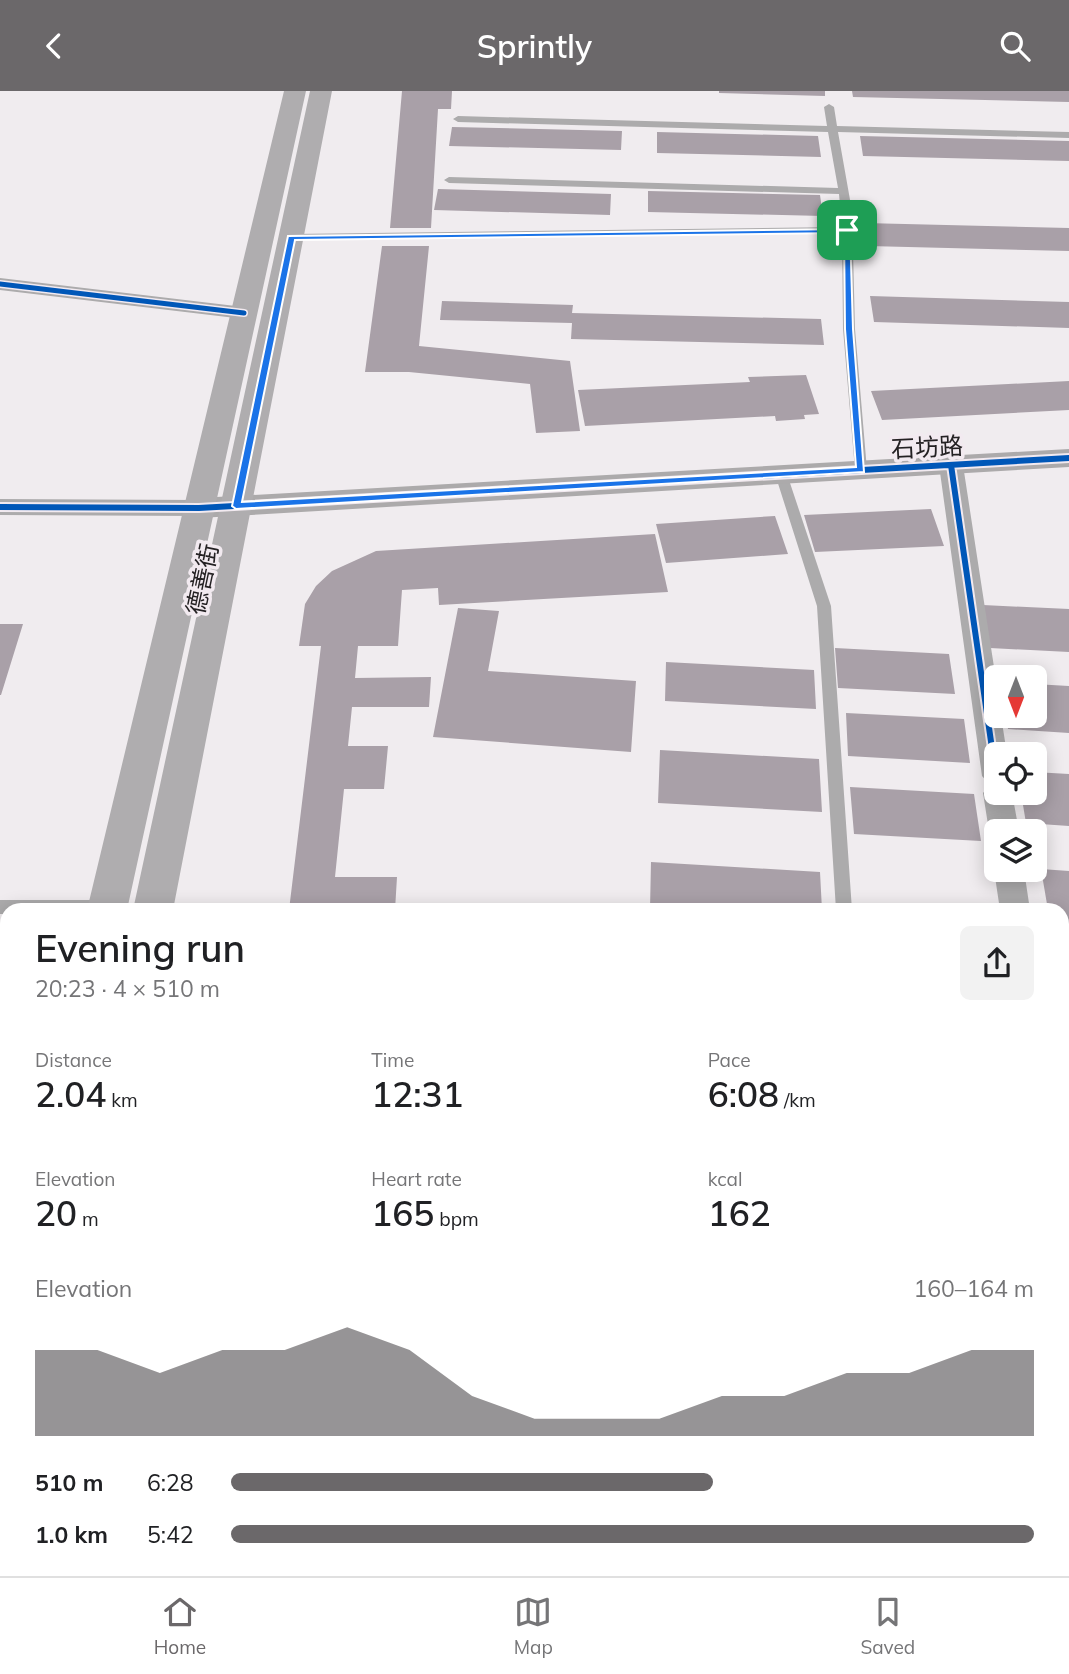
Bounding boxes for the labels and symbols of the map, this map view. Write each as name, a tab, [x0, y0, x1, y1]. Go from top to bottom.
pin	[817, 200, 877, 260]
street label: 石坊路	[890, 430, 964, 464]
street label: 德善街	[180, 541, 224, 617]
north arrow	[984, 665, 1046, 728]

